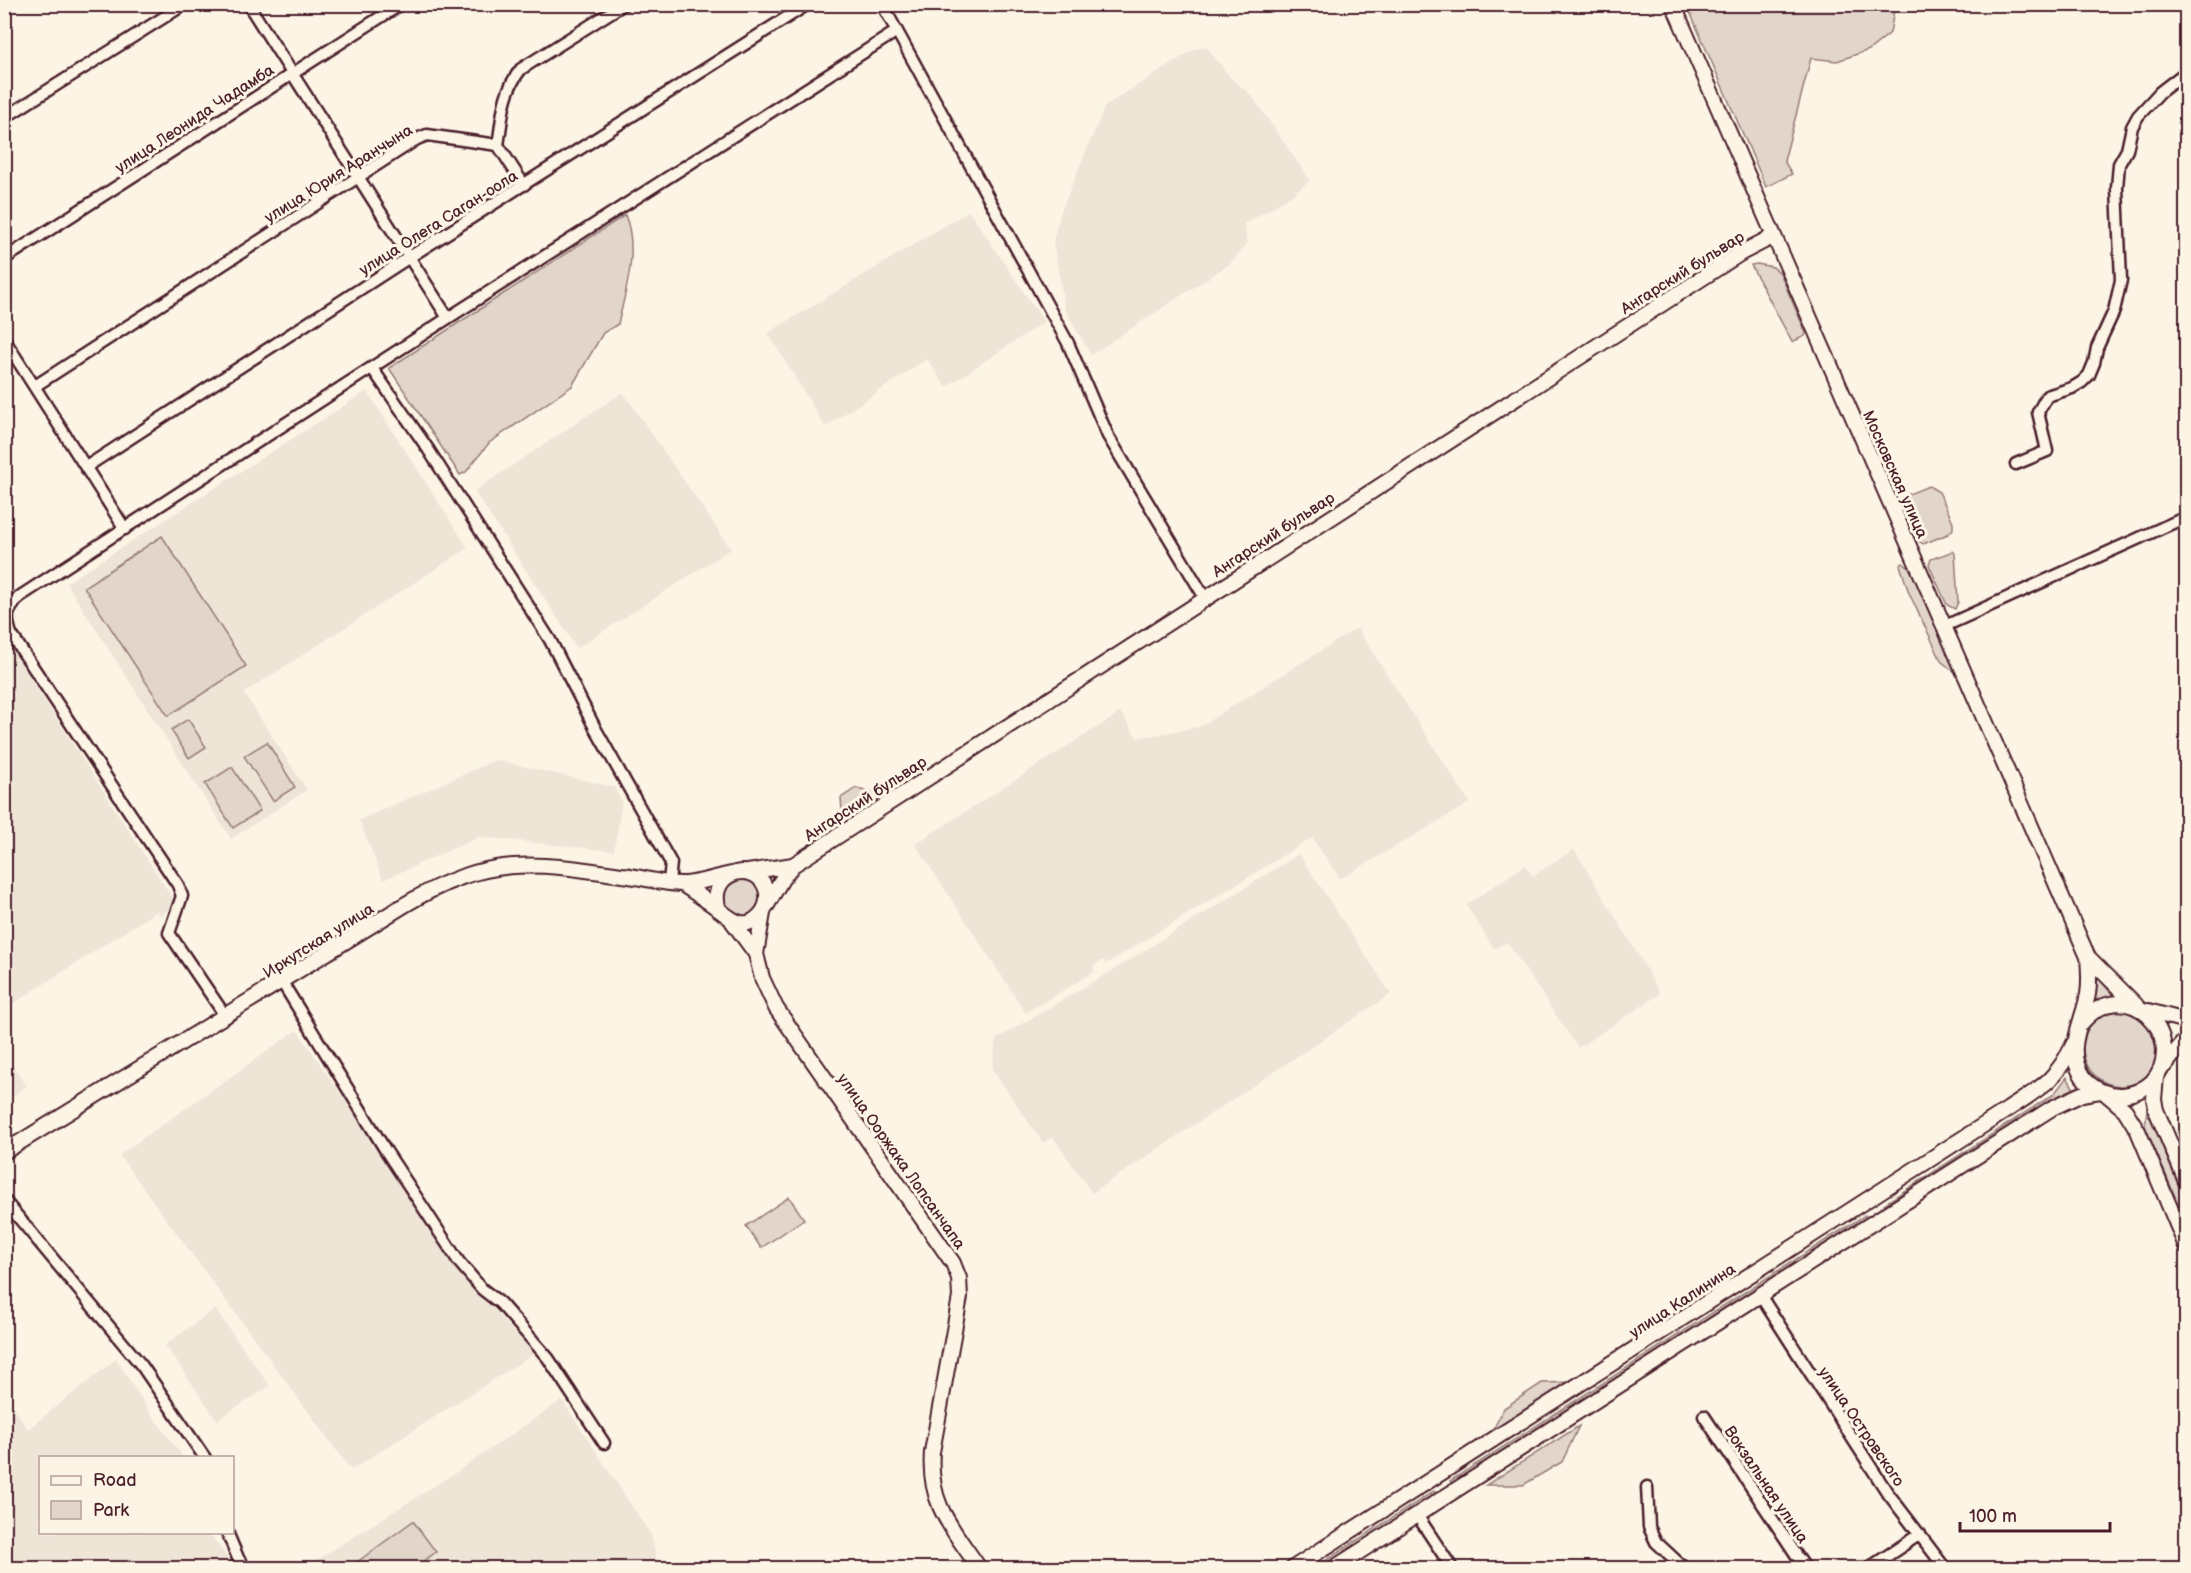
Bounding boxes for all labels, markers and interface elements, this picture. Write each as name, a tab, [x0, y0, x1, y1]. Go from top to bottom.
street label: улица Леонида Чадамба	[112, 60, 278, 178]
street label: улица Юрия Аранчына	[261, 121, 417, 228]
street label: улица Олега Саган-оола	[356, 166, 522, 280]
street label: Ангарский бульвар	[1617, 228, 1748, 319]
street label: Московская улица	[1858, 408, 1932, 542]
street label: Ангарский бульвар	[1208, 489, 1338, 582]
street label: Ангарский бульвар	[800, 753, 930, 846]
street label: Иркутская улица	[260, 899, 378, 983]
street label: улица Ооржака Лопсанчапа	[833, 1070, 969, 1254]
street label: улица Калинина	[1626, 1260, 1740, 1343]
street label: улица Островского	[1814, 1364, 1908, 1490]
street label: Вокзальная улица	[1720, 1423, 1812, 1547]
legend	[39, 1456, 234, 1534]
text: Road	[93, 1470, 137, 1491]
scale bar	[1960, 1495, 2110, 1533]
text: Park	[93, 1500, 129, 1521]
text: 100 m	[1969, 1506, 2017, 1527]

